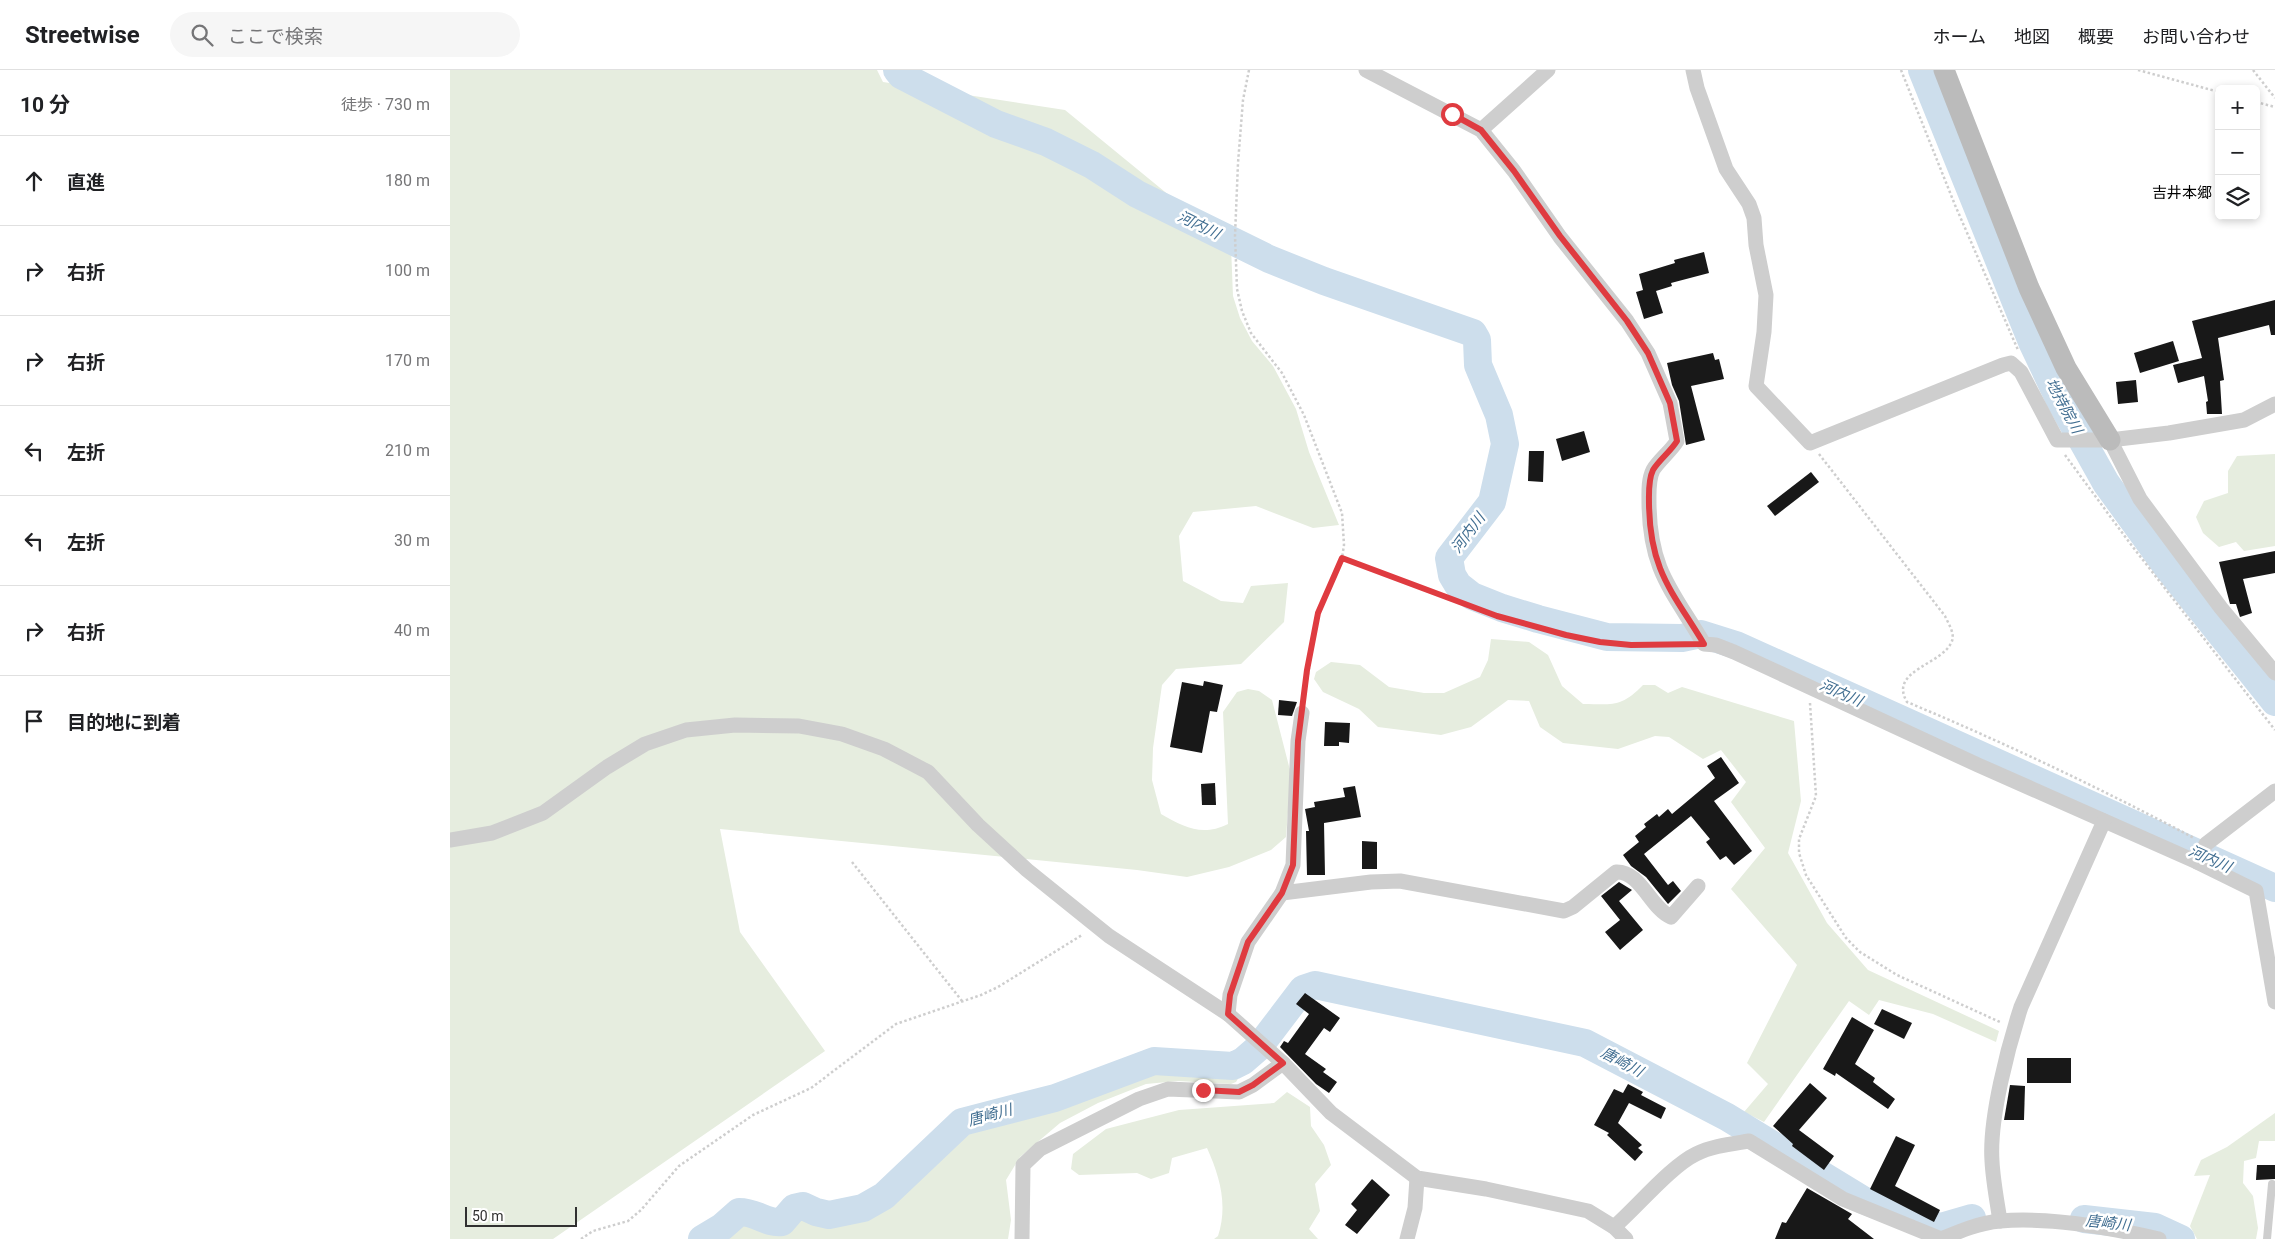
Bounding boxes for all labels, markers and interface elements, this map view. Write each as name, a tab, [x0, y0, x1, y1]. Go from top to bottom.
search box	[170, 12, 520, 57]
text: Streetwise	[25, 21, 140, 49]
icon: search	[188, 21, 216, 49]
text: ここで検索	[228, 25, 323, 48]
text: ホーム	[1933, 26, 1986, 47]
text: 地図	[2014, 26, 2050, 47]
text: 概要	[2078, 26, 2114, 47]
text: お問い合わせ	[2142, 26, 2250, 47]
map controls	[2215, 85, 2260, 220]
button: +	[2215, 85, 2260, 130]
text: 10 分	[20, 93, 70, 117]
text: 徒歩 · 730 m	[341, 95, 430, 114]
route start	[1441, 103, 1464, 126]
button: −	[2215, 130, 2260, 175]
icon: ahead	[20, 167, 48, 195]
text: 直進	[67, 171, 105, 194]
text: 180 m	[385, 171, 430, 190]
button: layers	[2215, 175, 2260, 220]
district label: 吉井本郷	[2152, 184, 2212, 202]
water label: 河内川	[1175, 207, 1225, 244]
icon: right	[20, 257, 48, 285]
text: 右折	[67, 261, 105, 284]
text: 100 m	[385, 261, 430, 280]
icon: right	[20, 347, 48, 375]
text: 右折	[67, 351, 105, 374]
text: 170 m	[385, 351, 430, 370]
water label: 地持院川	[2042, 375, 2087, 438]
icon: left	[20, 437, 48, 465]
text: 左折	[67, 441, 105, 464]
text: 210 m	[385, 441, 430, 460]
water label: 河内川	[1447, 508, 1490, 556]
icon: left	[20, 527, 48, 555]
text: 左折	[67, 531, 105, 554]
text: 30 m	[394, 531, 430, 550]
icon: right	[20, 617, 48, 645]
text: 右折	[67, 621, 105, 644]
text: 40 m	[394, 621, 430, 640]
water label: 河内川	[1817, 676, 1867, 711]
icon: arrive	[20, 707, 48, 735]
text: 目的地に到着	[67, 711, 181, 734]
water label: 河内川	[2186, 842, 2236, 877]
water label: 唐崎川	[1598, 1043, 1648, 1081]
route end	[1192, 1079, 1215, 1102]
water label: 唐崎川	[966, 1100, 1016, 1130]
scale bar	[465, 1204, 578, 1227]
text: 50 m	[472, 1208, 504, 1224]
water label: 唐崎川	[2085, 1212, 2133, 1235]

